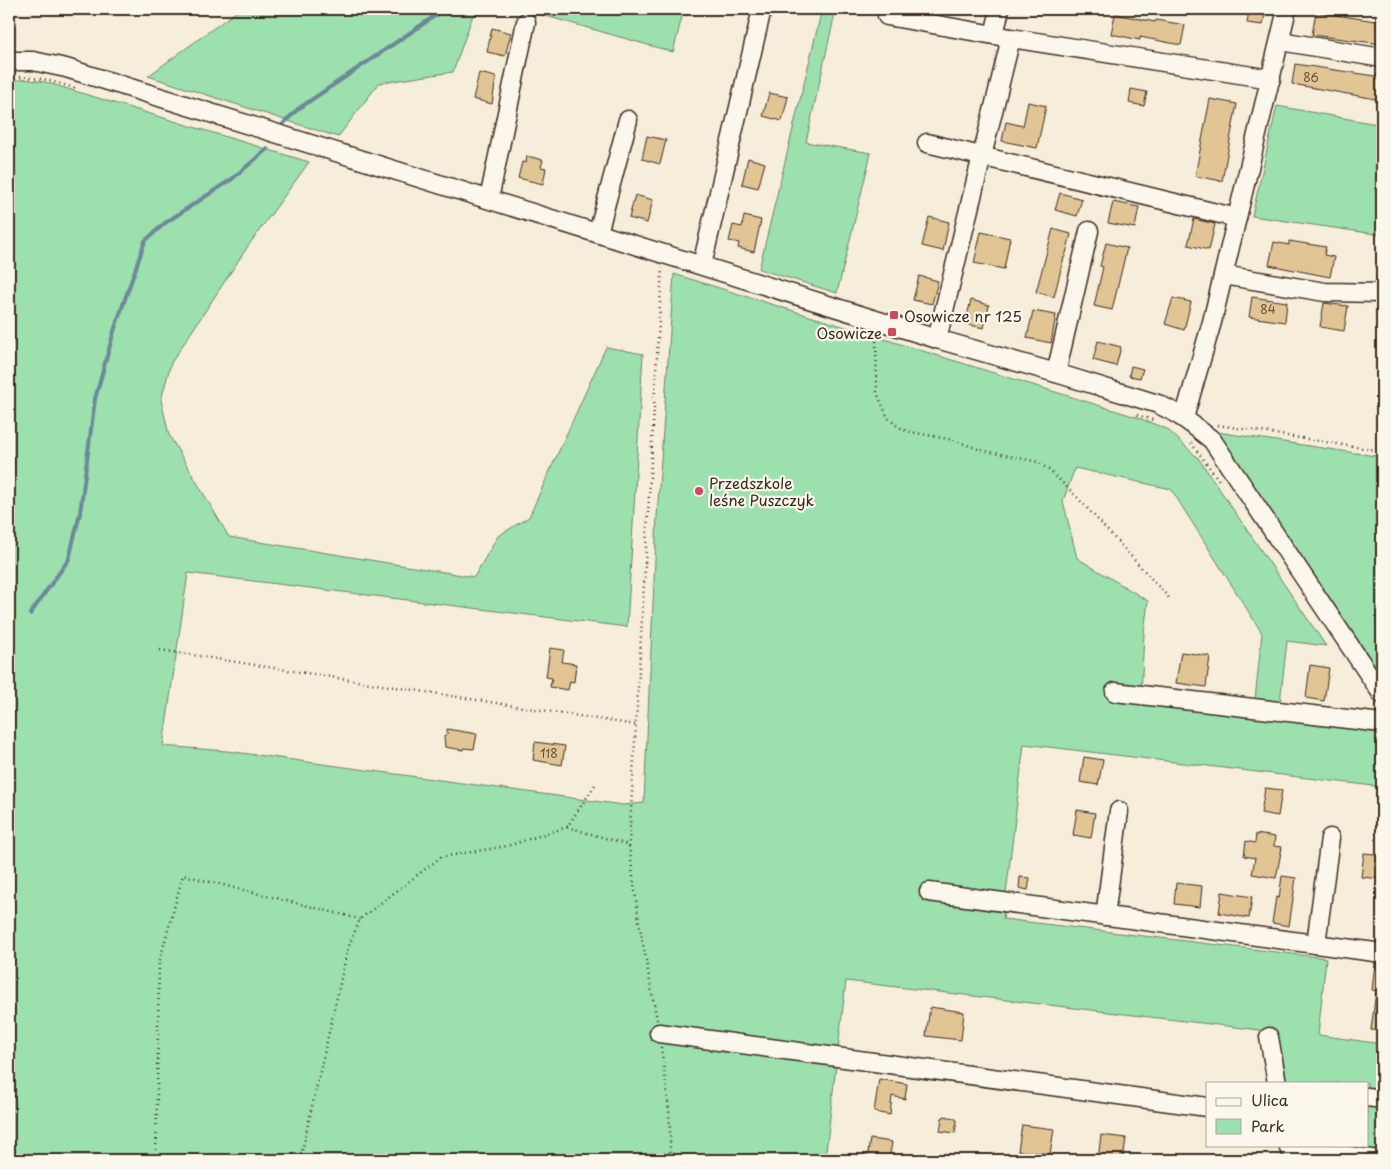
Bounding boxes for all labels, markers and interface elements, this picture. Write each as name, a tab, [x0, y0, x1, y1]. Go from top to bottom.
house number: 86	[1303, 68, 1319, 86]
house number: 84	[1260, 300, 1276, 318]
place label: Osowicze nr 125	[904, 304, 1022, 327]
marker: Osowicze nr 125	[888, 309, 900, 321]
place label: Osowicze	[816, 321, 882, 344]
marker: Osowicze	[886, 326, 898, 338]
place label: Przedszkole leśne Puszczyk	[709, 471, 815, 511]
marker: Przedszkole leśne Puszczyk	[693, 485, 705, 497]
house number: 118	[540, 744, 558, 762]
legend	[1206, 1082, 1368, 1146]
text: Ulica	[1251, 1088, 1289, 1111]
text: Park	[1251, 1114, 1285, 1137]

